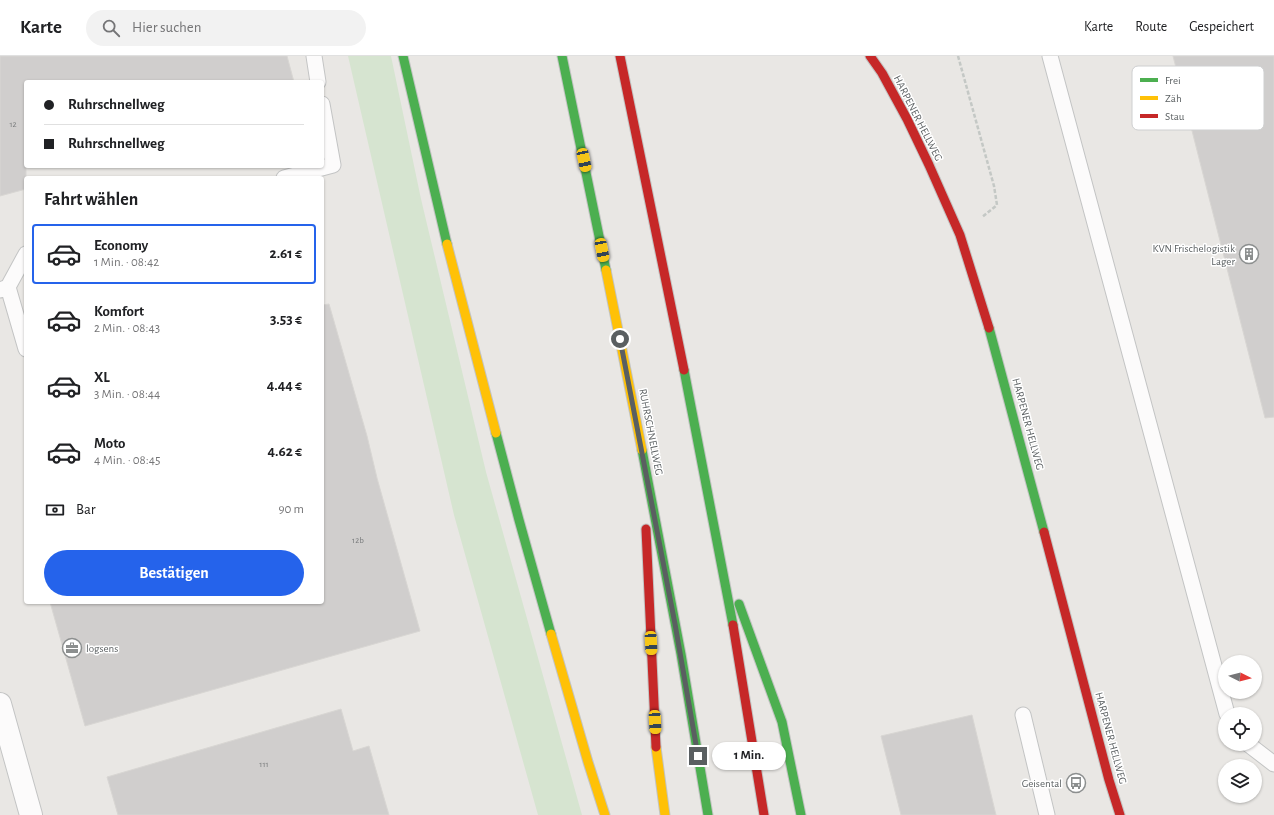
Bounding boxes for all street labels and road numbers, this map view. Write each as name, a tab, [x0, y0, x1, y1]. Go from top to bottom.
street label: HARPENER HELLWEG	[892, 73, 944, 163]
street label: HARPENER HELLWEG	[1010, 377, 1046, 471]
street label: RUHRSCHNELLWEG	[637, 388, 665, 476]
street label: HARPENER HELLWEG	[1093, 691, 1129, 785]

